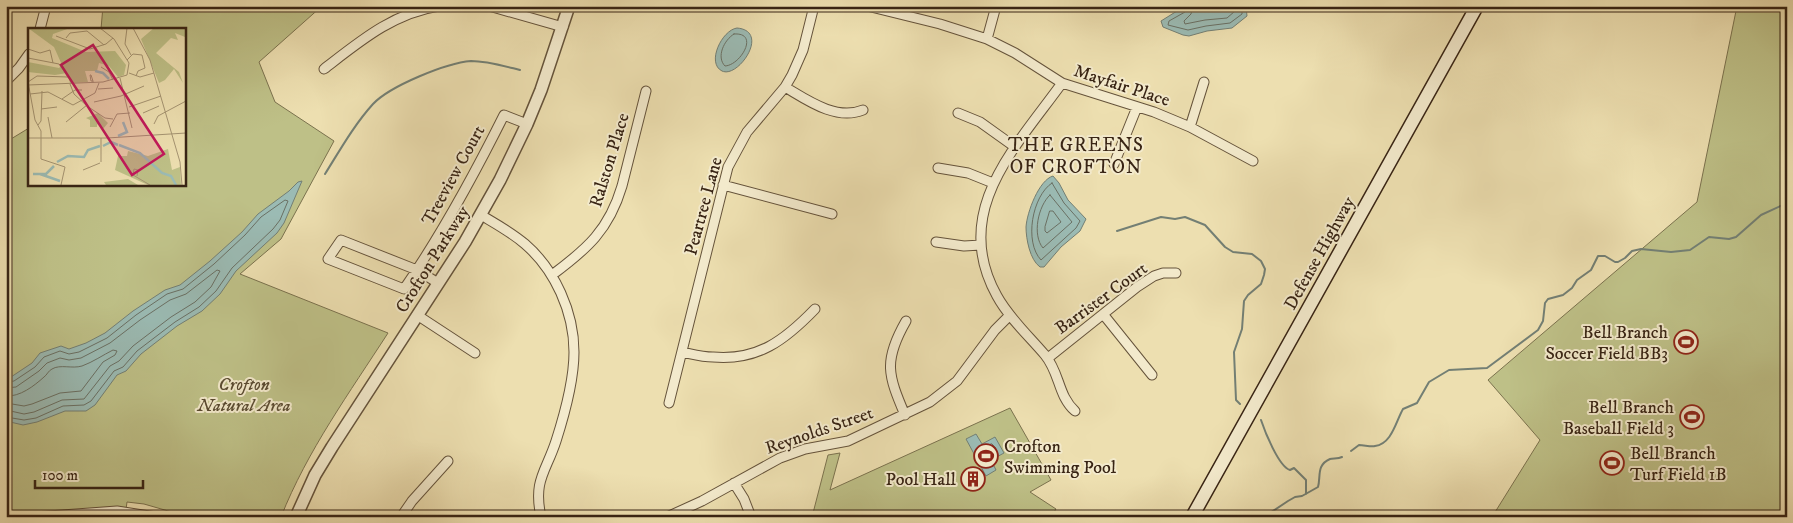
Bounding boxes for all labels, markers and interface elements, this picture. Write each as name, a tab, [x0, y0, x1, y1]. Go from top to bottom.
inset map	[28, 28, 185, 185]
street label: Mayfair Place	[1071, 60, 1173, 112]
street label: Ralston Place	[585, 110, 635, 210]
street label: Treeview Court	[417, 122, 490, 229]
district label: THE GREENS OF CROFTON	[1008, 134, 1144, 179]
street label: Peartree Lane	[680, 155, 728, 258]
street label: Defense Highway	[1280, 193, 1360, 314]
street label: Crofton Parkway	[391, 202, 475, 317]
street label: Barrister Court	[1051, 258, 1152, 340]
place label: Bell Branch Soccer Field BB3	[1545, 322, 1669, 365]
sports icon: Bell Branch Soccer Field BB3	[1673, 329, 1699, 355]
park label: Crofton Natural Area	[197, 374, 291, 417]
place label: Bell Branch Baseball Field 3	[1563, 397, 1675, 440]
street label: Reynolds Street	[762, 402, 876, 460]
sports icon: Bell Branch Baseball Field 3	[1679, 404, 1705, 430]
place label: Crofton Swimming Pool	[1004, 436, 1117, 479]
sports icon: Crofton Swimming Pool	[973, 443, 999, 469]
place label: Bell Branch Turf Field 1B	[1630, 443, 1727, 486]
sports icon: Bell Branch Turf Field 1B	[1599, 450, 1625, 476]
scale bar	[35, 458, 142, 490]
text: 100 m	[42, 466, 78, 485]
building icon: Pool Hall	[960, 466, 986, 492]
place label: Pool Hall	[886, 469, 957, 491]

